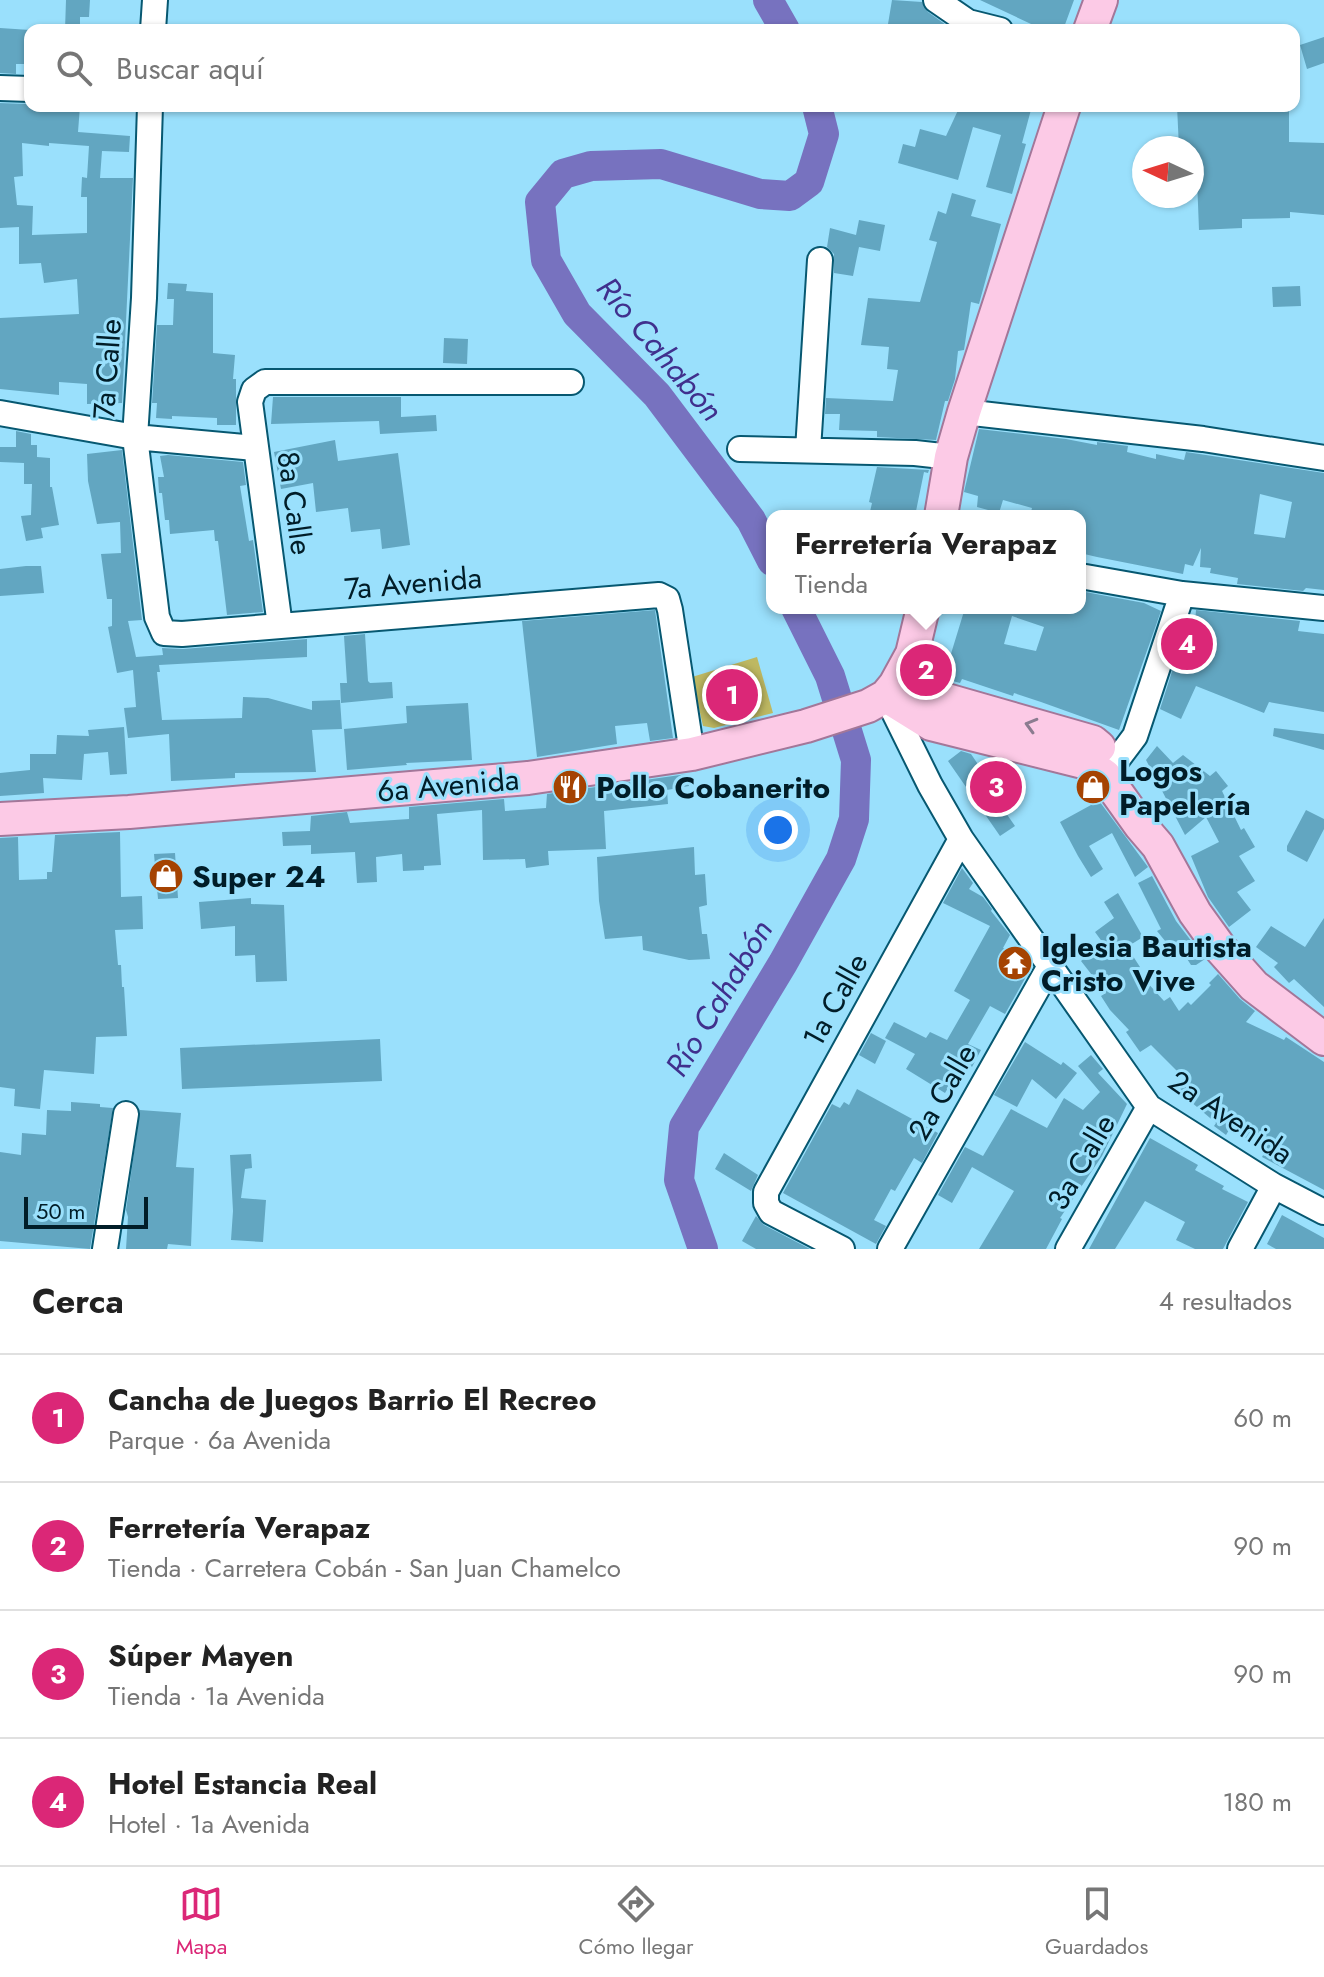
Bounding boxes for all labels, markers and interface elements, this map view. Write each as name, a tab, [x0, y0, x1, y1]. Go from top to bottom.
search box	[24, 24, 1300, 112]
icon: search	[52, 46, 96, 90]
text: Buscar aquí	[116, 47, 264, 90]
north arrow	[1132, 136, 1204, 208]
water label: Río Cahabón	[586, 267, 734, 431]
street label: 7a Calle	[82, 317, 132, 421]
street label: 8a Calle	[266, 448, 324, 558]
popup	[766, 510, 1086, 614]
text: Ferretería Verapaz	[795, 522, 1057, 565]
street label: 7a Avenida	[343, 556, 483, 610]
text: Tienda	[795, 565, 868, 603]
pin: 4	[1161, 614, 1213, 674]
pin: 2	[900, 640, 952, 700]
pin: 1	[706, 665, 758, 725]
one-way arrow	[1025, 717, 1039, 734]
place label: Logos Papelería	[1119, 749, 1251, 826]
street label: 6a Avenida	[375, 757, 521, 813]
pin: 3	[970, 757, 1022, 817]
place label: Pollo Cobanerito	[596, 766, 830, 809]
restaurant icon: Pollo Cobanerito	[551, 768, 589, 806]
shop icon: Logos Papelería	[1074, 768, 1112, 806]
your location	[758, 810, 798, 850]
place label: Super 24	[192, 855, 326, 898]
shop icon: Super 24	[147, 857, 185, 895]
water label: Río Cahabón	[654, 911, 784, 1085]
place label: Iglesia Bautista Cristo Vive	[1041, 925, 1252, 1002]
temple icon: Iglesia Bautista Cristo Vive	[996, 944, 1034, 982]
street label: 1a Calle	[792, 945, 878, 1055]
street label: 2a Calle	[897, 1036, 987, 1148]
street label: 2a Avenida	[1160, 1059, 1302, 1175]
street label: 3a Calle	[1036, 1106, 1126, 1218]
scale bar	[24, 1193, 148, 1229]
text: 50 m	[36, 1195, 85, 1227]
text: Cerca	[32, 1277, 124, 1326]
text: 4 resultados	[1159, 1282, 1292, 1320]
text: Cancha de Juegos Barrio El Recreo	[108, 1378, 596, 1421]
text: 1	[51, 1399, 65, 1437]
text: 60 m	[1233, 1399, 1292, 1437]
text: Parque · 6a Avenida	[108, 1421, 331, 1459]
text: Ferretería Verapaz	[108, 1506, 370, 1549]
text: 2	[49, 1527, 67, 1565]
text: 90 m	[1233, 1527, 1292, 1565]
text: Tienda · Carretera Cobán - San Juan Chamelco	[108, 1549, 621, 1587]
text: Súper Mayen	[108, 1634, 293, 1677]
text: 3	[50, 1655, 66, 1693]
text: 90 m	[1233, 1655, 1292, 1693]
text: Tienda · 1a Avenida	[108, 1677, 325, 1715]
text: Hotel Estancia Real	[108, 1762, 377, 1805]
text: 4	[49, 1783, 67, 1821]
text: 180 m	[1222, 1783, 1292, 1821]
text: Hotel · 1a Avenida	[108, 1805, 310, 1843]
tab: Mapa	[176, 1882, 227, 1962]
tab: Cómo llegar	[579, 1882, 694, 1962]
tab: Guardados	[1045, 1882, 1148, 1962]

